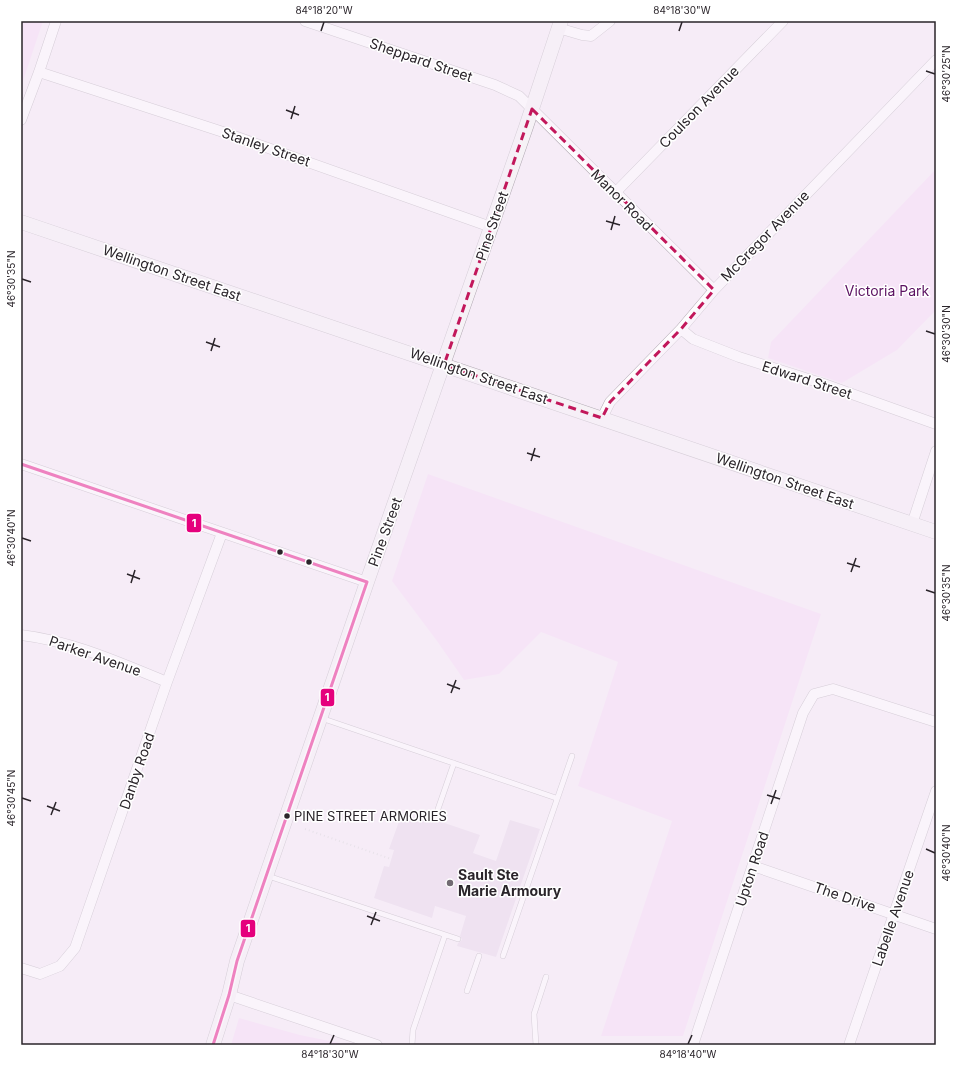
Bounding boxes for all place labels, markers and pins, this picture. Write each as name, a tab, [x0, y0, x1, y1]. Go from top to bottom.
unlabelled marker	[275, 547, 285, 557]
unlabelled marker	[304, 557, 314, 567]
place label: PINE STREET ARMORIES	[294, 808, 447, 824]
marker: PINE STREET ARMORIES	[282, 811, 292, 821]
place label: Sault Ste Marie Armoury	[458, 866, 562, 899]
marker: Sault Ste Marie Armoury	[445, 878, 455, 888]

